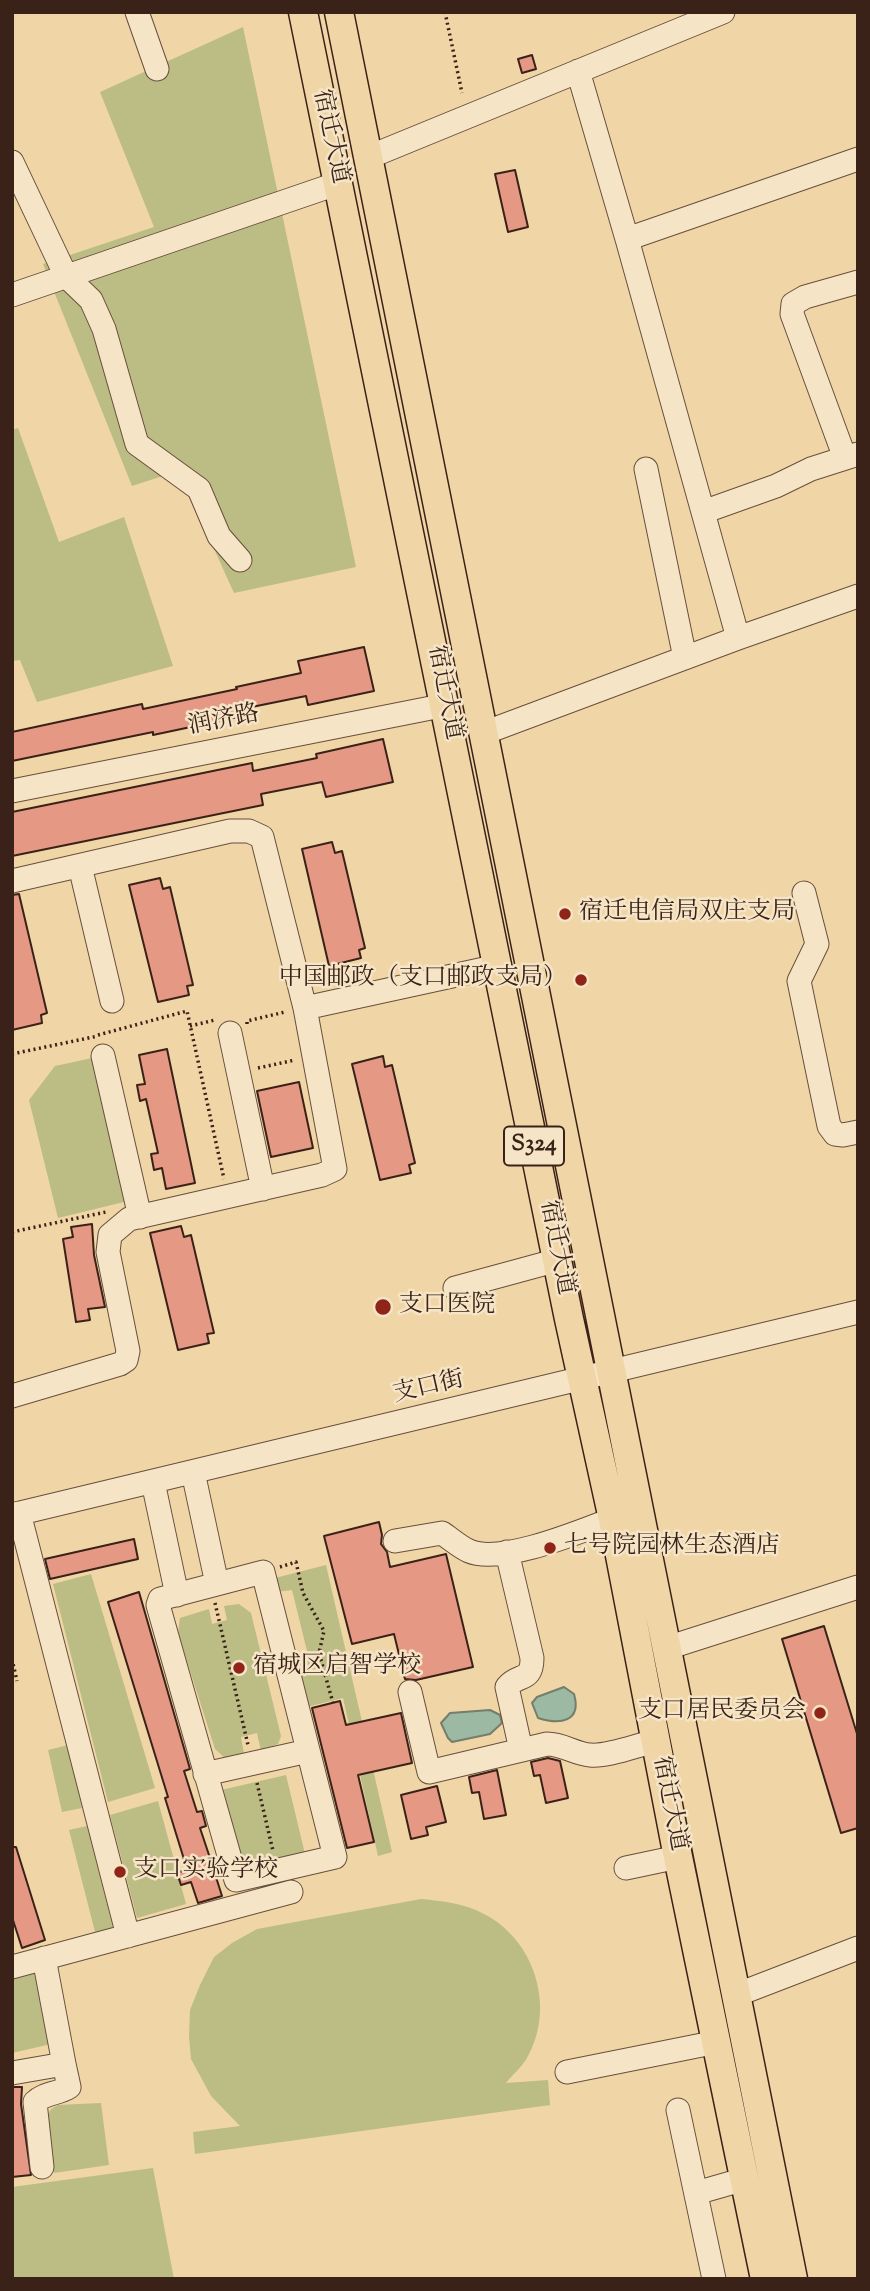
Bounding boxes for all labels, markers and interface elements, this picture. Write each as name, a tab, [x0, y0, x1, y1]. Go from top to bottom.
street label: 宿迁大道	[305, 87, 353, 187]
street label: 宿迁大道	[420, 643, 466, 743]
street label: 润济路	[186, 701, 262, 743]
place label: 宿迁电信局双庄支局	[579, 900, 795, 928]
marker: 宿迁电信局双庄支局	[557, 906, 573, 922]
place label: 中国邮政（支口邮政支局）	[279, 966, 567, 994]
marker: 中国邮政（支口邮政支局）	[573, 972, 589, 988]
road number: S324	[504, 1126, 564, 1166]
street label: 宿迁大道	[532, 1198, 578, 1298]
place label: 支口医院	[399, 1293, 495, 1321]
marker: 支口医院	[373, 1297, 393, 1317]
street label: 支口街	[391, 1367, 467, 1411]
place label: 七号院园林生态酒店	[564, 1534, 780, 1562]
marker: 七号院园林生态酒店	[542, 1540, 558, 1556]
place label: 宿城区启智学校	[253, 1654, 421, 1682]
marker: 宿城区启智学校	[231, 1660, 247, 1676]
place label: 支口居民委员会	[638, 1699, 806, 1727]
marker: 支口居民委员会	[812, 1705, 828, 1721]
street label: 宿迁大道	[645, 1754, 691, 1854]
place label: 支口实验学校	[134, 1858, 278, 1886]
marker: 支口实验学校	[112, 1864, 128, 1880]

